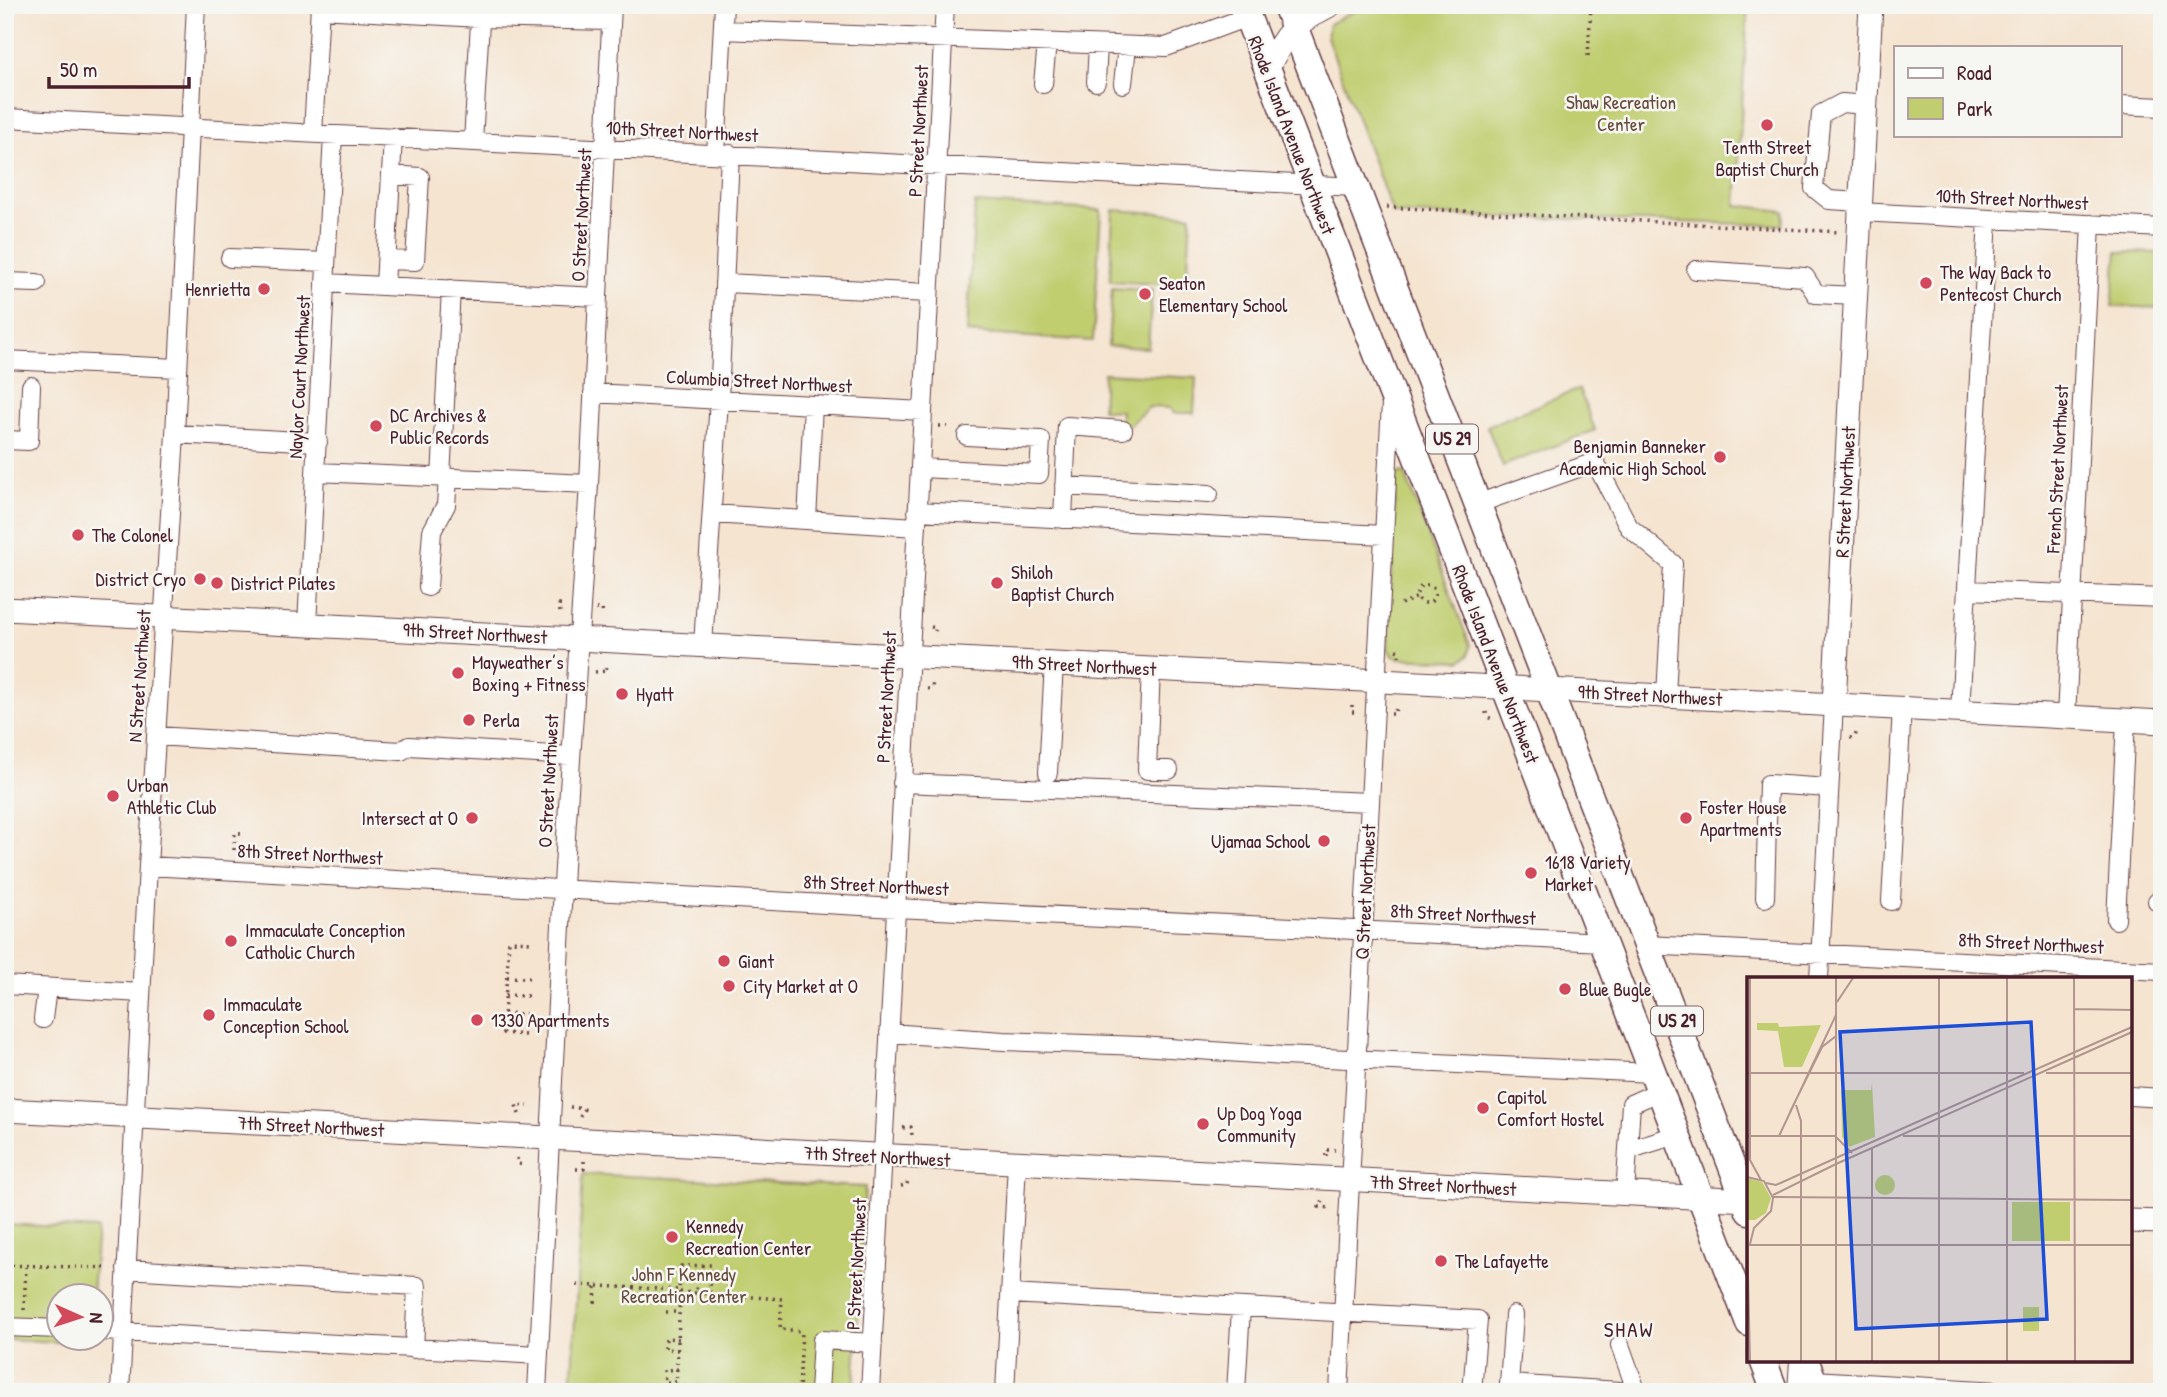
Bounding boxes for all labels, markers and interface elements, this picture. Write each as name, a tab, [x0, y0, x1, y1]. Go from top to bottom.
street label: Rhode Island Avenue Northwest	[1242, 32, 1342, 238]
scale bar	[49, 46, 189, 90]
legend	[1894, 46, 2122, 136]
text: 50 m	[60, 55, 97, 84]
text: Road	[1957, 58, 1991, 87]
street label: P Street Northwest	[902, 64, 934, 198]
park label: Shaw Recreation Center	[1566, 89, 1676, 137]
text: Park	[1957, 94, 1992, 123]
street label: 10th Street Northwest	[605, 114, 759, 148]
marker: Tenth Street Baptist Church	[1759, 117, 1775, 133]
place label: Tenth Street Baptist Church	[1716, 134, 1818, 182]
street label: O Street Northwest	[565, 147, 597, 282]
street label: 10th Street Northwest	[1935, 182, 2089, 216]
place label: The Way Back to Pentecost Church	[1940, 259, 2061, 307]
place label: Seaton Elementary School	[1159, 270, 1288, 318]
marker: The Way Back to Pentecost Church	[1918, 275, 1934, 291]
place label: Henrietta	[185, 276, 251, 302]
marker: Henrietta	[256, 281, 272, 297]
marker: Seaton Elementary School	[1137, 286, 1153, 302]
street label: Naylor Court Northwest	[282, 294, 316, 459]
street label: Columbia Street Northwest	[665, 363, 853, 399]
street label: French Street Northwest	[2040, 384, 2074, 555]
place label: DC Archives & Public Records	[390, 402, 489, 450]
marker: DC Archives & Public Records	[368, 418, 384, 434]
road number: US 29	[1426, 424, 1478, 454]
street label: R Street Northwest	[1829, 425, 1861, 558]
place label: Benjamin Banneker Academic High School	[1560, 433, 1707, 481]
marker: Benjamin Banneker Academic High School	[1712, 449, 1728, 465]
place label: The Colonel	[92, 522, 174, 548]
marker: The Colonel	[70, 527, 86, 543]
place label: Shiloh Baptist Church	[1011, 559, 1114, 607]
street label: Rhode Island Avenue Northwest	[1446, 561, 1546, 767]
place label: District Cryo	[96, 566, 186, 592]
place label: District Pilates	[231, 570, 335, 596]
marker: District Cryo	[192, 571, 208, 587]
marker: District Pilates	[209, 575, 225, 591]
marker: Shiloh Baptist Church	[989, 575, 1005, 591]
street label: N Street Northwest	[121, 608, 157, 743]
street label: 9th Street Northwest	[402, 616, 548, 650]
street label: P Street Northwest	[870, 630, 902, 764]
street label: 9th Street Northwest	[1011, 648, 1157, 682]
place label: Mayweather’s Boxing + Fitness	[472, 649, 586, 697]
marker: Mayweather’s Boxing + Fitness	[450, 665, 466, 681]
street label: 9th Street Northwest	[1577, 678, 1723, 712]
place label: Hyatt	[636, 681, 674, 707]
marker: Hyatt	[614, 686, 630, 702]
place label: Perla	[483, 707, 520, 733]
marker: Perla	[461, 712, 477, 728]
street label: O Street Northwest	[532, 713, 564, 848]
place label: Urban Athletic Club	[127, 772, 217, 820]
marker: Urban Athletic Club	[105, 788, 121, 804]
place label: Foster House Apartments	[1699, 794, 1787, 842]
place label: Intersect at O	[361, 805, 458, 831]
marker: Intersect at O	[464, 810, 480, 826]
marker: Foster House Apartments	[1678, 810, 1694, 826]
street label: Q Street Northwest	[1348, 823, 1382, 960]
place label: Ujamaa School	[1211, 828, 1311, 854]
marker: Ujamaa School	[1316, 833, 1332, 849]
street label: 8th Street Northwest	[237, 837, 384, 871]
place label: 1618 Variety Market	[1545, 849, 1631, 897]
marker: 1618 Variety Market	[1523, 865, 1539, 881]
street label: 8th Street Northwest	[803, 868, 950, 902]
street label: 8th Street Northwest	[1390, 897, 1537, 931]
place label: Immaculate Conception Catholic Church	[245, 917, 405, 965]
street label: 8th Street Northwest	[1958, 926, 2105, 960]
marker: Immaculate Conception Catholic Church	[223, 933, 239, 949]
place label: Giant	[738, 948, 774, 974]
marker: Giant	[716, 953, 732, 969]
place label: City Market at O	[743, 973, 858, 999]
place label: Blue Bugle	[1579, 976, 1652, 1002]
inset map	[1747, 977, 2132, 1362]
marker: City Market at O	[721, 978, 737, 994]
marker: Blue Bugle	[1557, 981, 1573, 997]
place label: Immaculate Conception School	[223, 991, 350, 1039]
road number: US 29	[1651, 1006, 1703, 1036]
marker: Immaculate Conception School	[201, 1007, 217, 1023]
place label: 1330 Apartments	[491, 1007, 609, 1033]
marker: 1330 Apartments	[469, 1012, 485, 1028]
place label: Capitol Comfort Hostel	[1497, 1084, 1605, 1132]
place label: Up Dog Yoga Community	[1217, 1100, 1302, 1148]
marker: Capitol Comfort Hostel	[1475, 1100, 1491, 1116]
street label: 7th Street Northwest	[237, 1109, 385, 1143]
marker: Up Dog Yoga Community	[1195, 1116, 1211, 1132]
street label: 7th Street Northwest	[803, 1139, 951, 1173]
street label: 7th Street Northwest	[1369, 1168, 1517, 1202]
street label: P Street Northwest	[840, 1197, 872, 1331]
place label: Kennedy Recreation Center	[686, 1213, 812, 1261]
marker: Kennedy Recreation Center	[664, 1229, 680, 1245]
place label: The Lafayette	[1455, 1248, 1549, 1274]
marker: The Lafayette	[1433, 1253, 1449, 1269]
park label: John F Kennedy Recreation Center	[621, 1261, 747, 1309]
north arrow	[46, 1282, 116, 1352]
text: N	[84, 1312, 110, 1324]
district label: SHAW	[1604, 1315, 1654, 1344]

